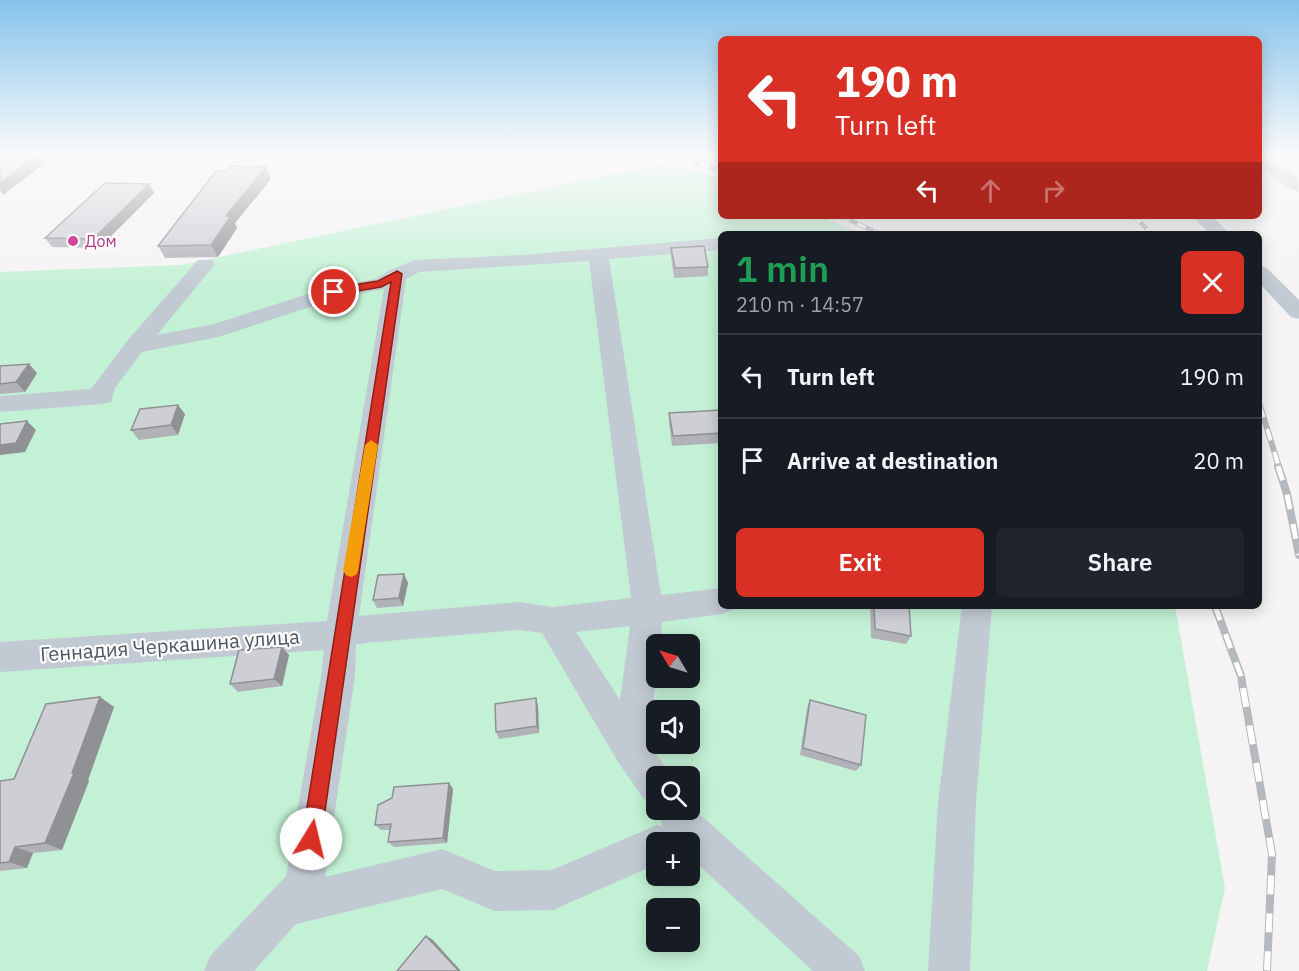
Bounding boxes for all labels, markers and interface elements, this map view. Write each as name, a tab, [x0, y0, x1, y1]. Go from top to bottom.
text: 190 m	[835, 54, 958, 109]
icon: left	[736, 60, 814, 138]
text: Turn left	[835, 107, 936, 142]
icon: left	[911, 174, 944, 207]
icon: ahead	[974, 174, 1007, 207]
icon: right	[1037, 174, 1070, 207]
place label: Дом	[85, 231, 117, 251]
marker: Дом	[66, 234, 80, 248]
text: 1 min	[736, 245, 829, 292]
button: close	[1181, 251, 1244, 314]
pin	[308, 266, 359, 317]
icon: arrive	[317, 275, 350, 308]
text: 210 m · 14:57	[736, 291, 864, 318]
icon: left	[736, 360, 769, 393]
text: Turn left	[787, 362, 875, 391]
text: 190 m	[1180, 362, 1244, 391]
icon: arrive	[736, 444, 769, 477]
text: Arrive at destination	[787, 446, 998, 475]
text: 20 m	[1193, 446, 1244, 475]
button: Exit	[736, 528, 984, 597]
button: Share	[996, 528, 1244, 597]
street label: Геннадия Черкашина улица	[39, 622, 301, 668]
north arrow	[646, 634, 700, 688]
map controls	[646, 634, 700, 952]
button: sound	[646, 700, 700, 754]
button: search	[646, 766, 700, 820]
position arrow	[279, 807, 343, 871]
button: +	[646, 832, 700, 886]
button: −	[646, 898, 700, 952]

